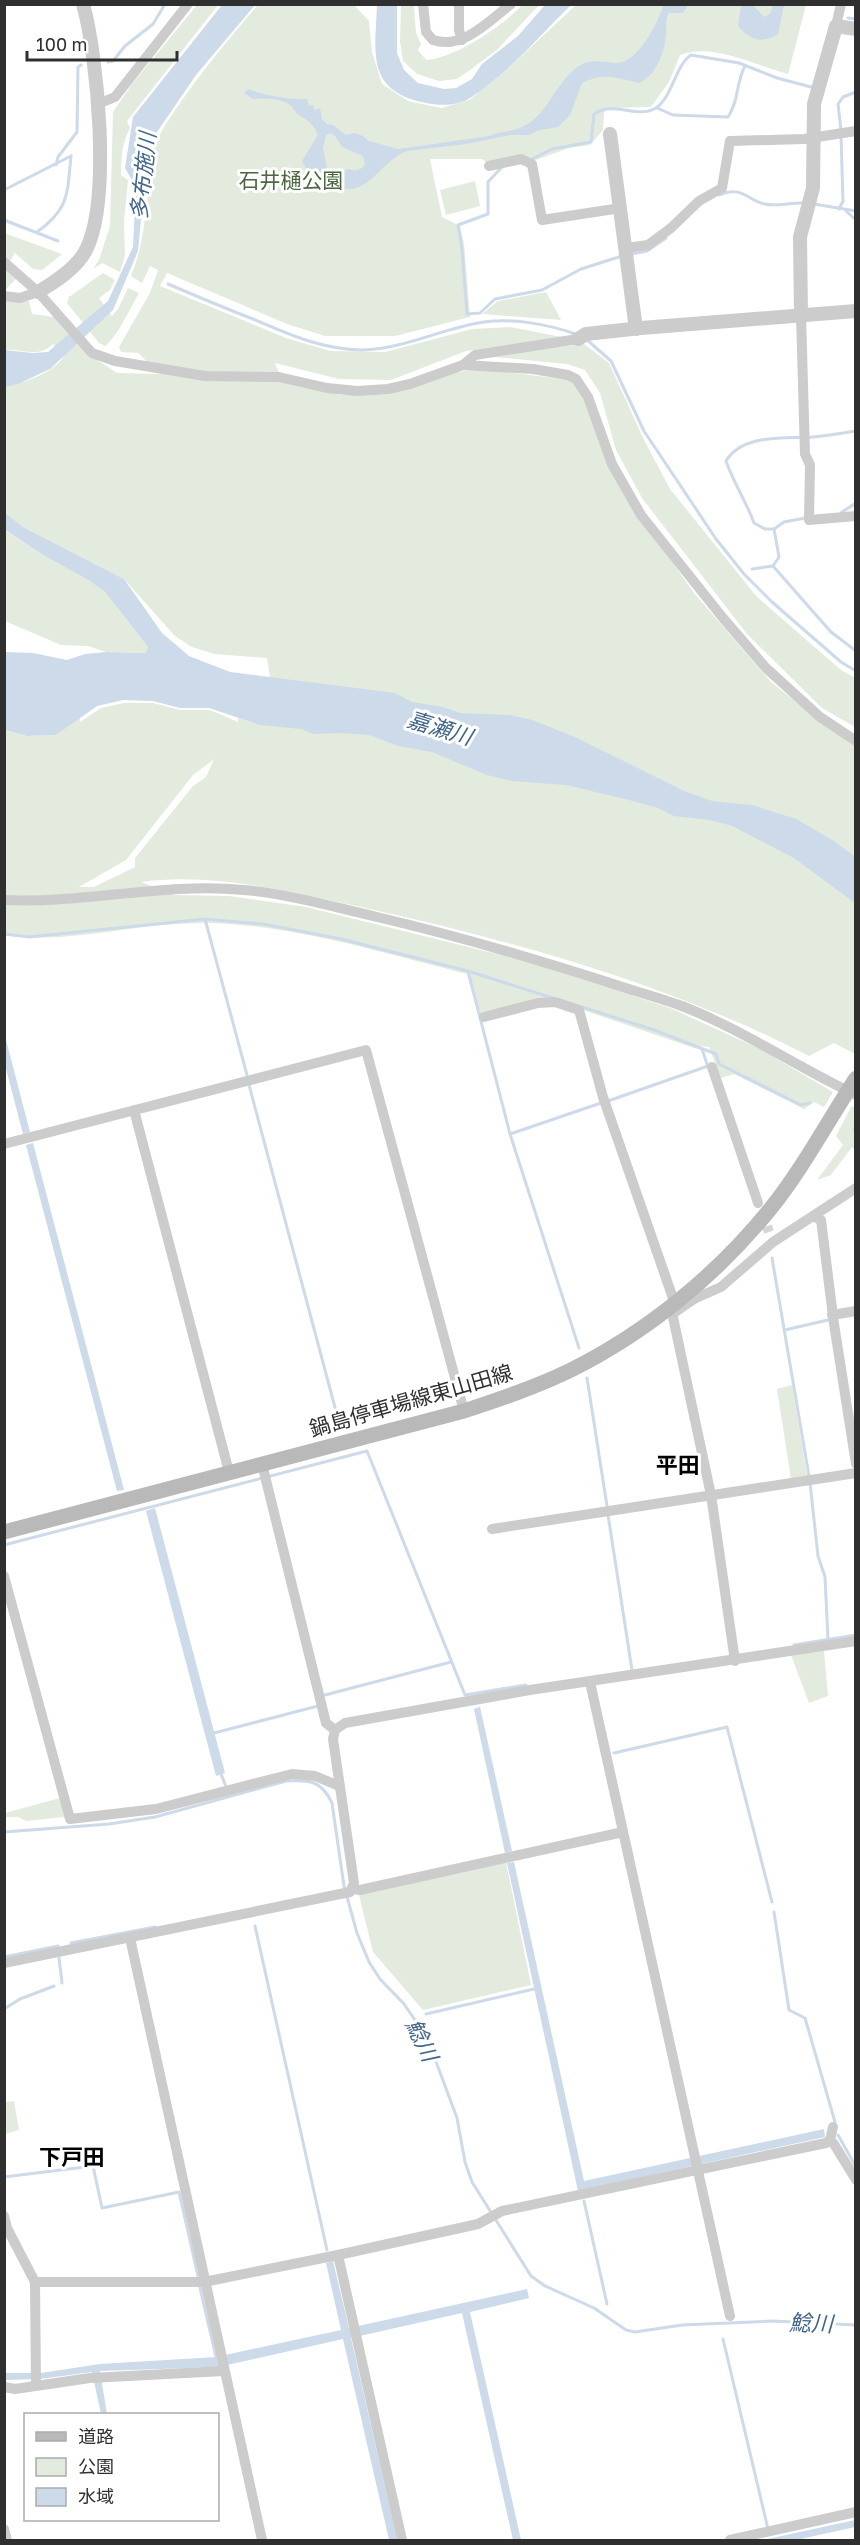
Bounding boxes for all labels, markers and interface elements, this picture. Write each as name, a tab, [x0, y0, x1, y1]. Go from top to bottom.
scale bar	[27, 24, 177, 62]
text: 100 m	[36, 33, 87, 55]
water label: 多布施川	[124, 129, 161, 221]
park label: 石井樋公園	[239, 167, 344, 193]
water label: 嘉瀬川	[405, 705, 478, 751]
street label: 鍋島停車場線東山田線	[306, 1359, 515, 1441]
district label: 平田	[656, 1451, 700, 1478]
water label: 鯰川	[401, 2014, 445, 2067]
district label: 下戸田	[39, 2143, 105, 2170]
water label: 鯰川	[789, 2308, 835, 2337]
legend	[24, 2413, 219, 2521]
text: 道路	[78, 2425, 114, 2447]
text: 公園	[78, 2455, 114, 2477]
text: 水域	[78, 2485, 114, 2507]

